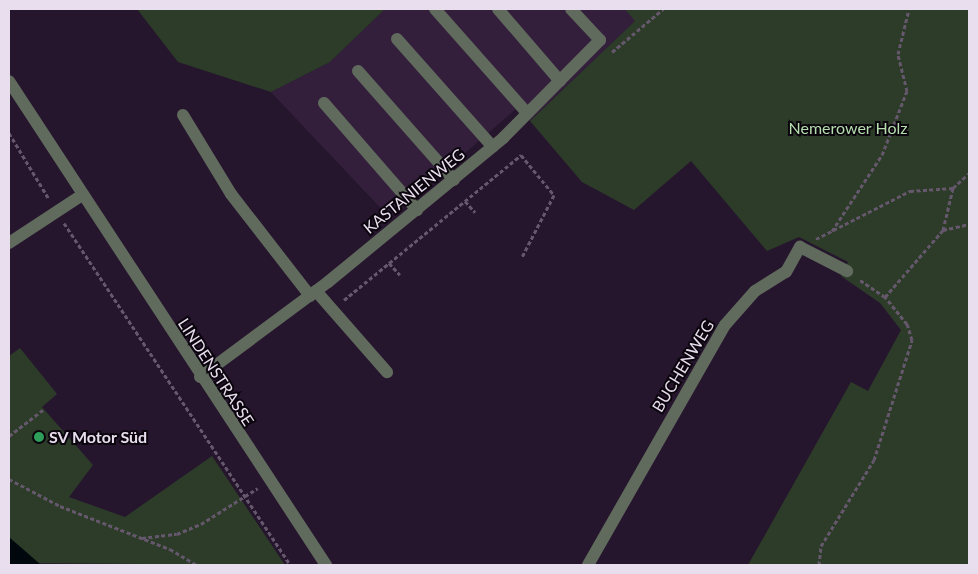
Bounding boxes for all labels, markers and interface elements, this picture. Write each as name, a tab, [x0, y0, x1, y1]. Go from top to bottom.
park label: Nemerower Holz	[788, 118, 908, 138]
street label: KASTANIENWEG	[360, 144, 468, 238]
street label: LINDENSTRASSE	[174, 315, 258, 429]
street label: BUCHENWEG	[648, 317, 718, 415]
place label: SV Motor Süd	[49, 427, 148, 447]
marker: SV Motor Süd	[33, 431, 45, 443]

